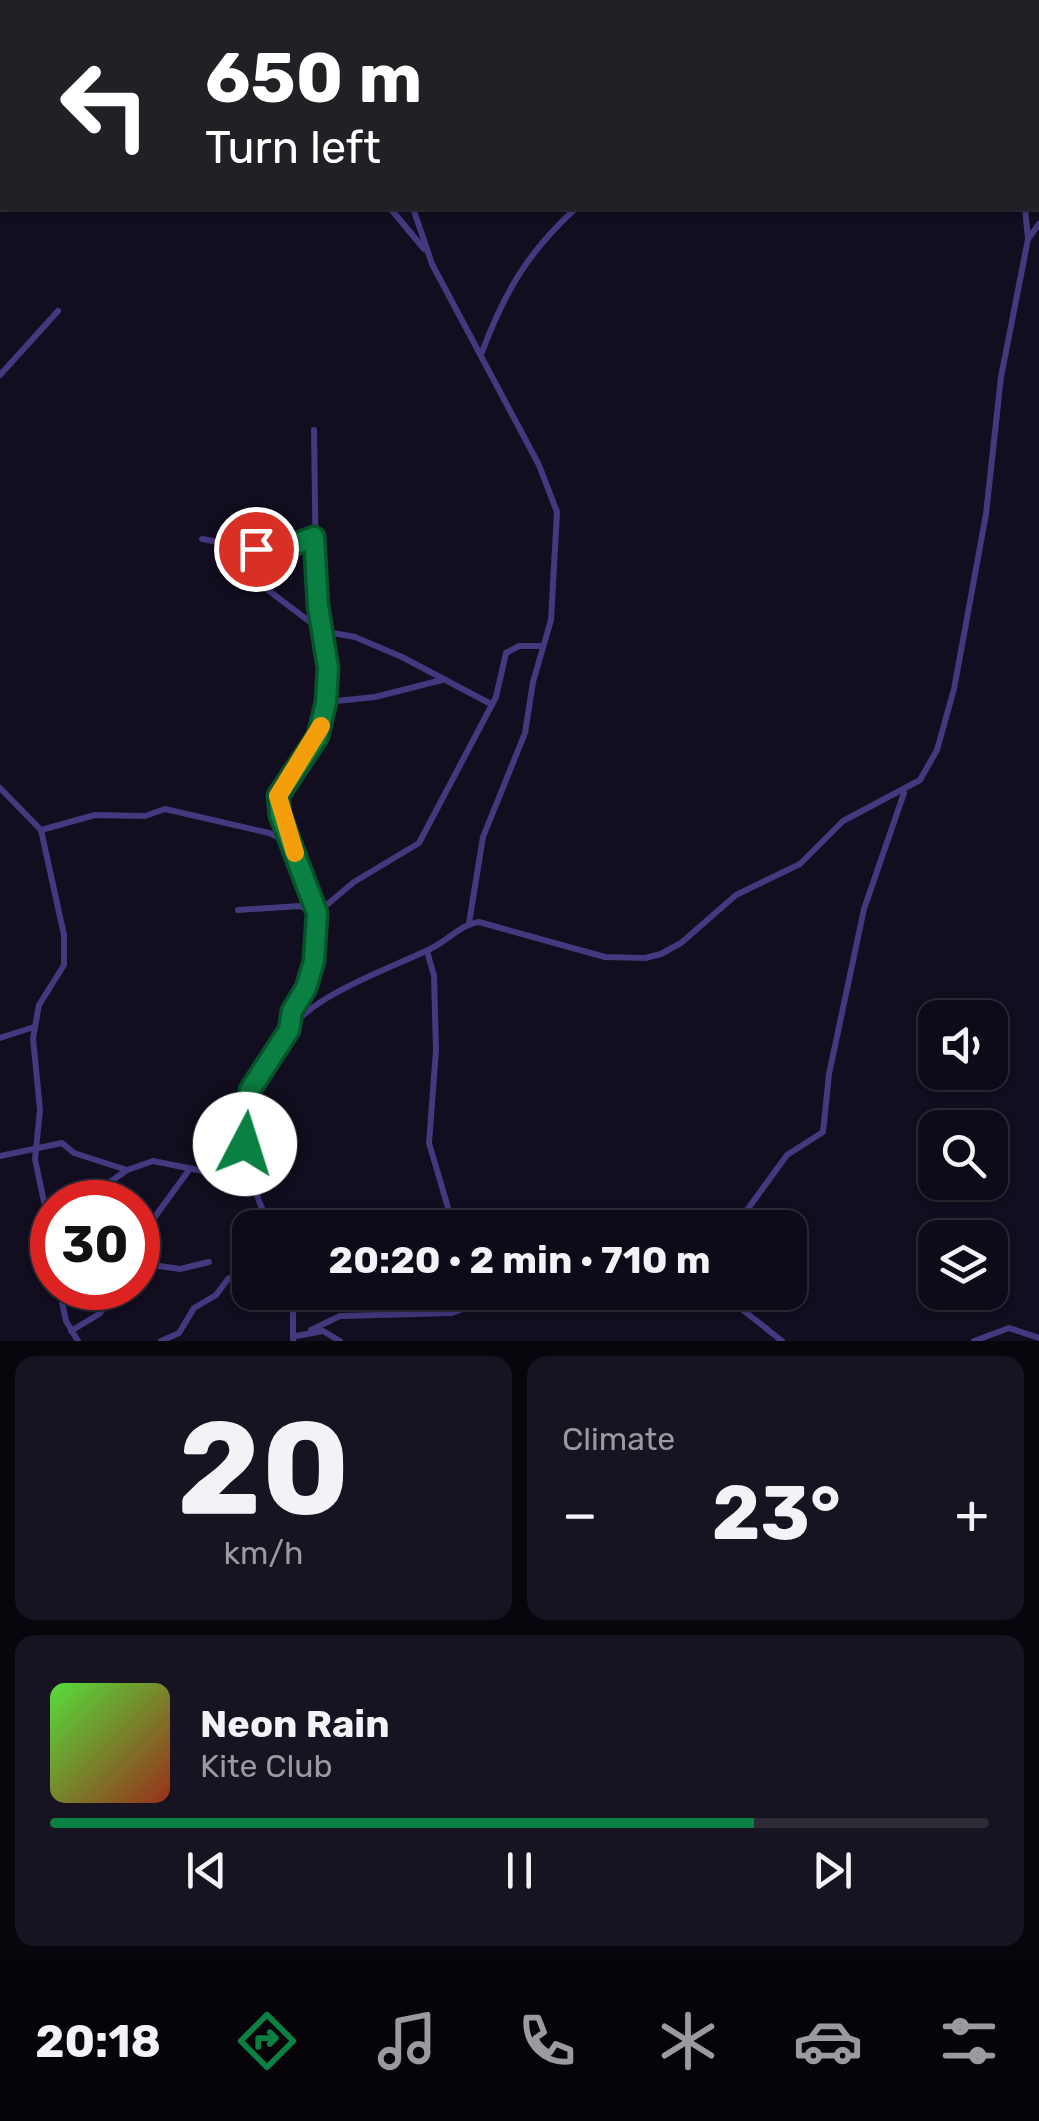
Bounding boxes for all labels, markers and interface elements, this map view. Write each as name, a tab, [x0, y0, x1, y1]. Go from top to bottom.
text: 650 m	[205, 37, 422, 120]
icon: left	[40, 40, 170, 170]
text: Turn left	[205, 121, 381, 174]
pin	[214, 507, 299, 592]
icon: arrive	[229, 522, 284, 577]
map controls	[918, 1000, 1008, 1310]
button: sound	[918, 1000, 1008, 1090]
position arrow	[193, 1092, 297, 1196]
button: search	[918, 1110, 1008, 1200]
speed limit sign: 30	[30, 1180, 160, 1310]
button: layers	[918, 1220, 1008, 1310]
text: 20:20 · 2 min · 710 m	[329, 1237, 710, 1283]
text: 20	[177, 1391, 350, 1546]
text: Climate	[562, 1420, 675, 1458]
text: 23°	[712, 1469, 841, 1558]
text: −	[562, 1482, 598, 1547]
text: +	[955, 1482, 989, 1547]
text: km/h	[224, 1534, 303, 1572]
text: Neon Rain	[200, 1701, 390, 1747]
text: Kite Club	[200, 1747, 333, 1785]
icon: previous	[179, 1843, 234, 1898]
icon: pause	[492, 1843, 547, 1898]
icon: next	[805, 1843, 860, 1898]
icon: directions	[232, 2006, 302, 2076]
icon: music	[372, 2006, 442, 2076]
icon: phone	[512, 2006, 582, 2076]
icon: climate	[653, 2006, 723, 2076]
icon: car	[793, 2006, 863, 2076]
icon: filters	[934, 2006, 1004, 2076]
text: 20:18	[35, 2015, 161, 2068]

